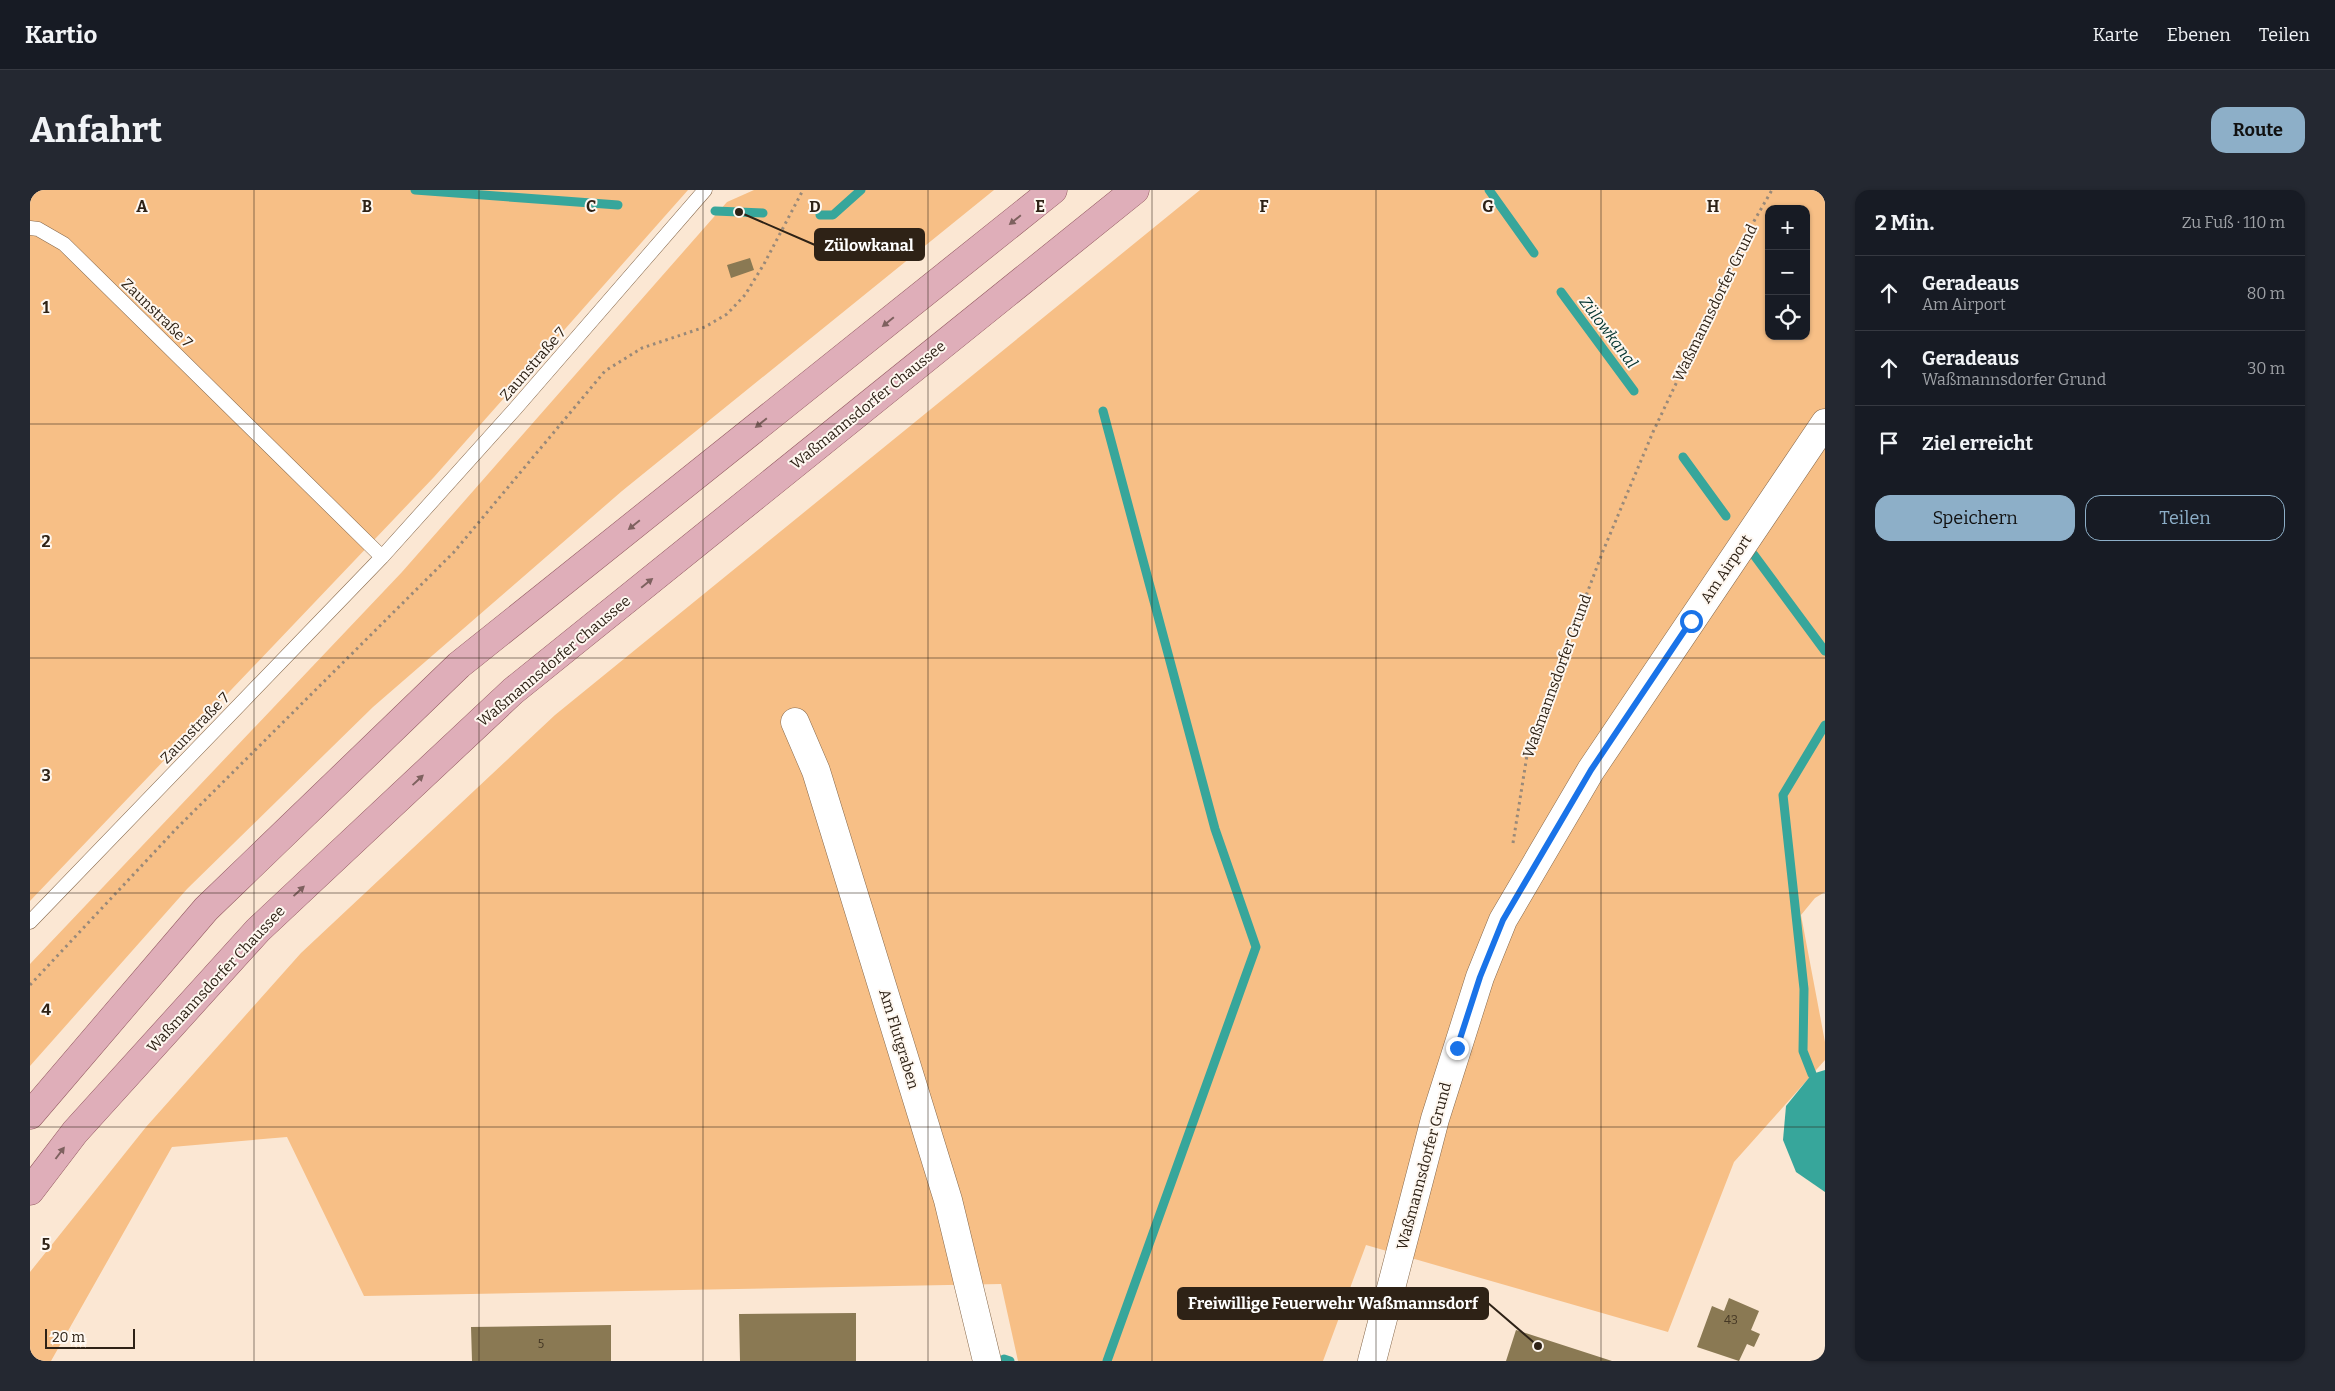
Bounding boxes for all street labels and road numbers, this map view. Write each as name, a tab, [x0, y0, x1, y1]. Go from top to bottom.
street label: Waßmannsdorfer Grund	[1669, 221, 1761, 385]
street label: Zaunstraße 7	[118, 275, 197, 352]
street label: Zaunstraße 7	[496, 323, 570, 404]
street label: Waßmannsdorfer Chaussee	[787, 337, 949, 473]
street label: Am Airport	[1697, 531, 1756, 607]
street label: Waßmannsdorfer Chaussee	[474, 592, 634, 730]
street label: Waßmannsdorfer Grund	[1519, 592, 1595, 760]
street label: Zaunstraße 7	[157, 688, 234, 767]
street label: Waßmannsdorfer Chaussee	[143, 902, 289, 1056]
street label: Am Flutgraben	[875, 987, 923, 1092]
street label: Waßmannsdorfer Grund	[1393, 1080, 1455, 1252]

